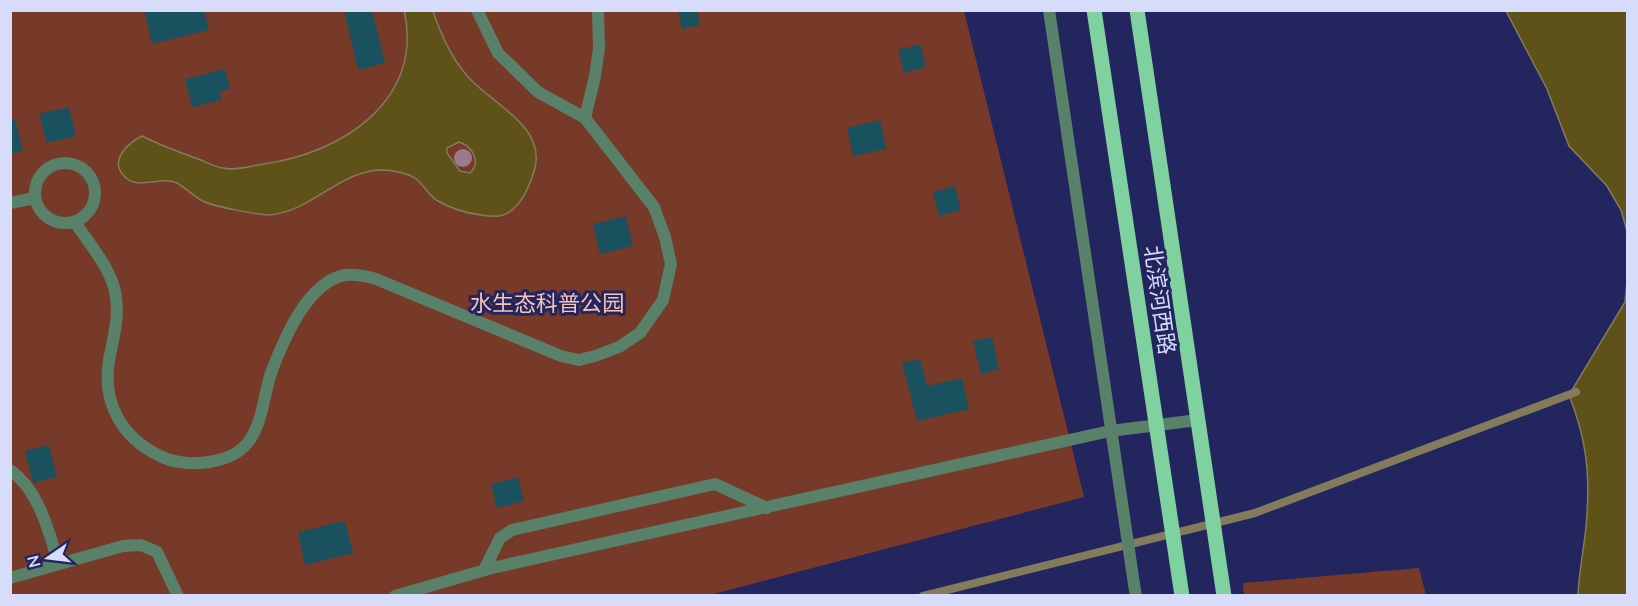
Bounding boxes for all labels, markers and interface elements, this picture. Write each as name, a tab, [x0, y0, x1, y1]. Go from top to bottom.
street label: 北滨河西路	[1138, 244, 1182, 356]
park label: 水生态科普公园	[470, 289, 624, 317]
north arrow	[18, 528, 78, 588]
text: N	[22, 553, 45, 570]

